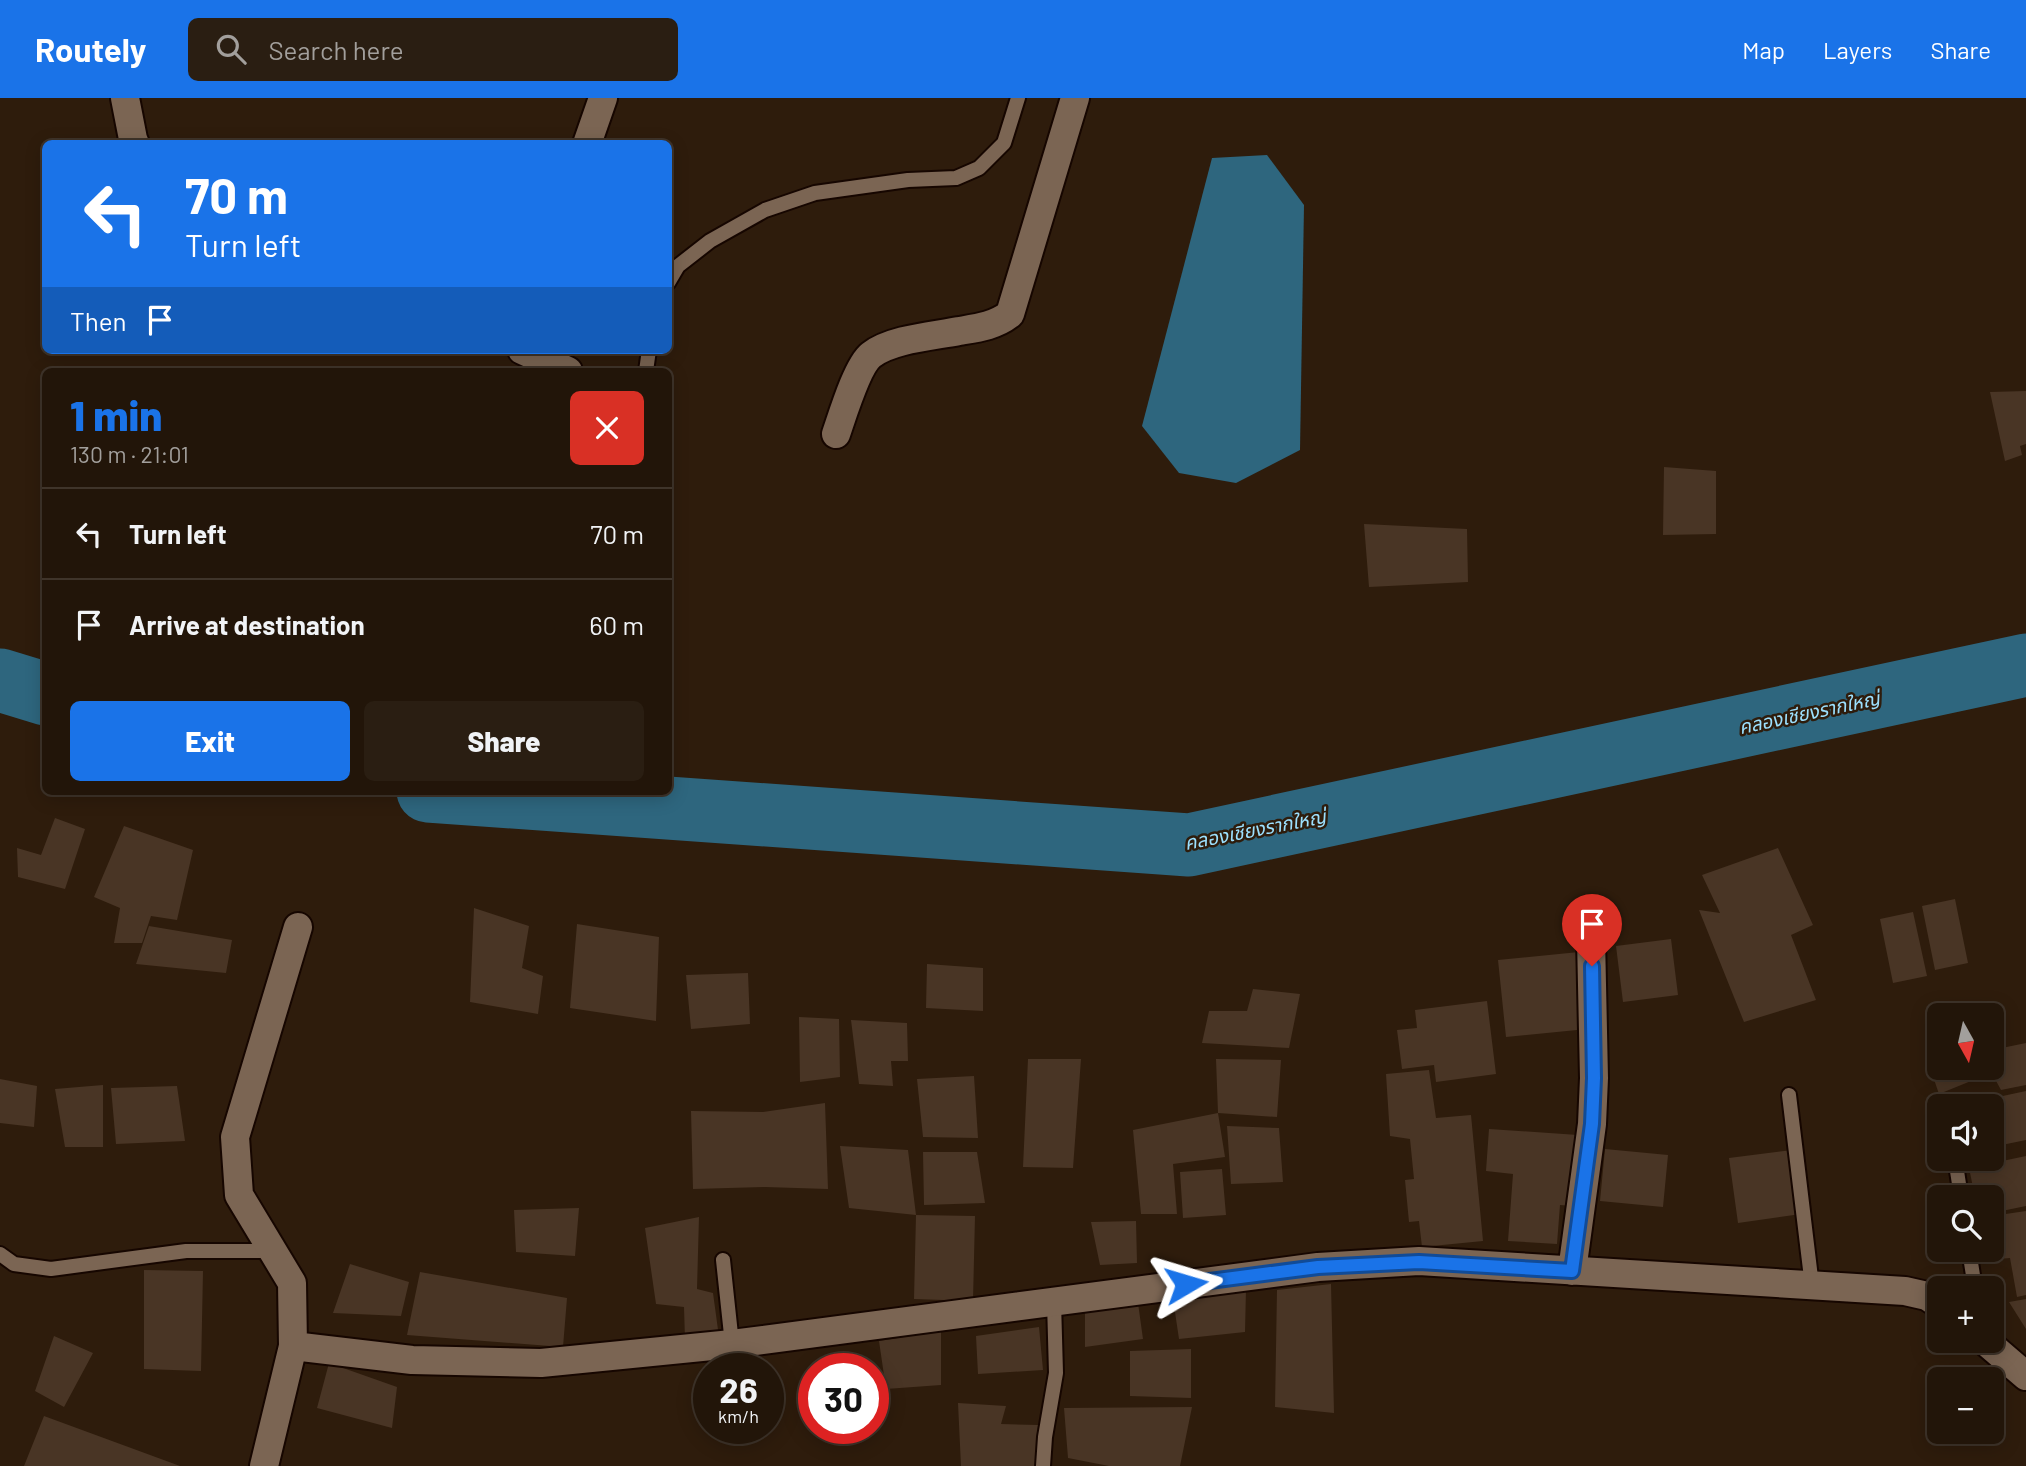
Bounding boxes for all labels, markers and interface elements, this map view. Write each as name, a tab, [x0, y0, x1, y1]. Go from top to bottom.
search box	[188, 18, 678, 81]
text: Routely	[35, 29, 146, 69]
icon: search	[212, 30, 250, 68]
text: Search here	[268, 34, 404, 65]
text: Map	[1742, 35, 1785, 64]
text: Layers	[1823, 35, 1892, 64]
text: Share	[1930, 35, 1991, 64]
text: 70 m	[185, 165, 288, 224]
icon: left	[70, 168, 161, 259]
text: Turn left	[185, 225, 302, 263]
icon: arrive	[141, 301, 179, 339]
text: Then	[70, 305, 127, 336]
text: 1 min	[70, 389, 162, 439]
button: close	[570, 391, 644, 465]
text: 130 m · 21:01	[70, 440, 189, 468]
icon: left	[70, 515, 108, 553]
text: Turn left	[129, 518, 227, 549]
text: 70 m	[590, 518, 644, 549]
icon: arrive	[70, 606, 108, 644]
text: Arrive at destination	[129, 609, 365, 640]
text: 60 m	[589, 609, 644, 640]
water label: คลองเชียงรากใหญ่	[1737, 685, 1884, 738]
button: Exit	[70, 701, 350, 781]
button: Share	[364, 701, 644, 781]
water label: คลองเชียงรากใหญ่	[1182, 803, 1330, 854]
pin	[1562, 894, 1622, 966]
icon: arrive	[1573, 905, 1611, 943]
north arrow	[1927, 1003, 2004, 1080]
map controls	[1927, 1003, 2004, 1444]
button: sound	[1927, 1094, 2004, 1171]
button: search	[1927, 1185, 2004, 1262]
position arrow	[1149, 1247, 1223, 1321]
button: +	[1927, 1276, 2004, 1353]
speed limit sign: 30	[798, 1353, 889, 1444]
button: −	[1927, 1367, 2004, 1444]
text: 26	[719, 1368, 758, 1410]
text: km/h	[718, 1405, 759, 1427]

